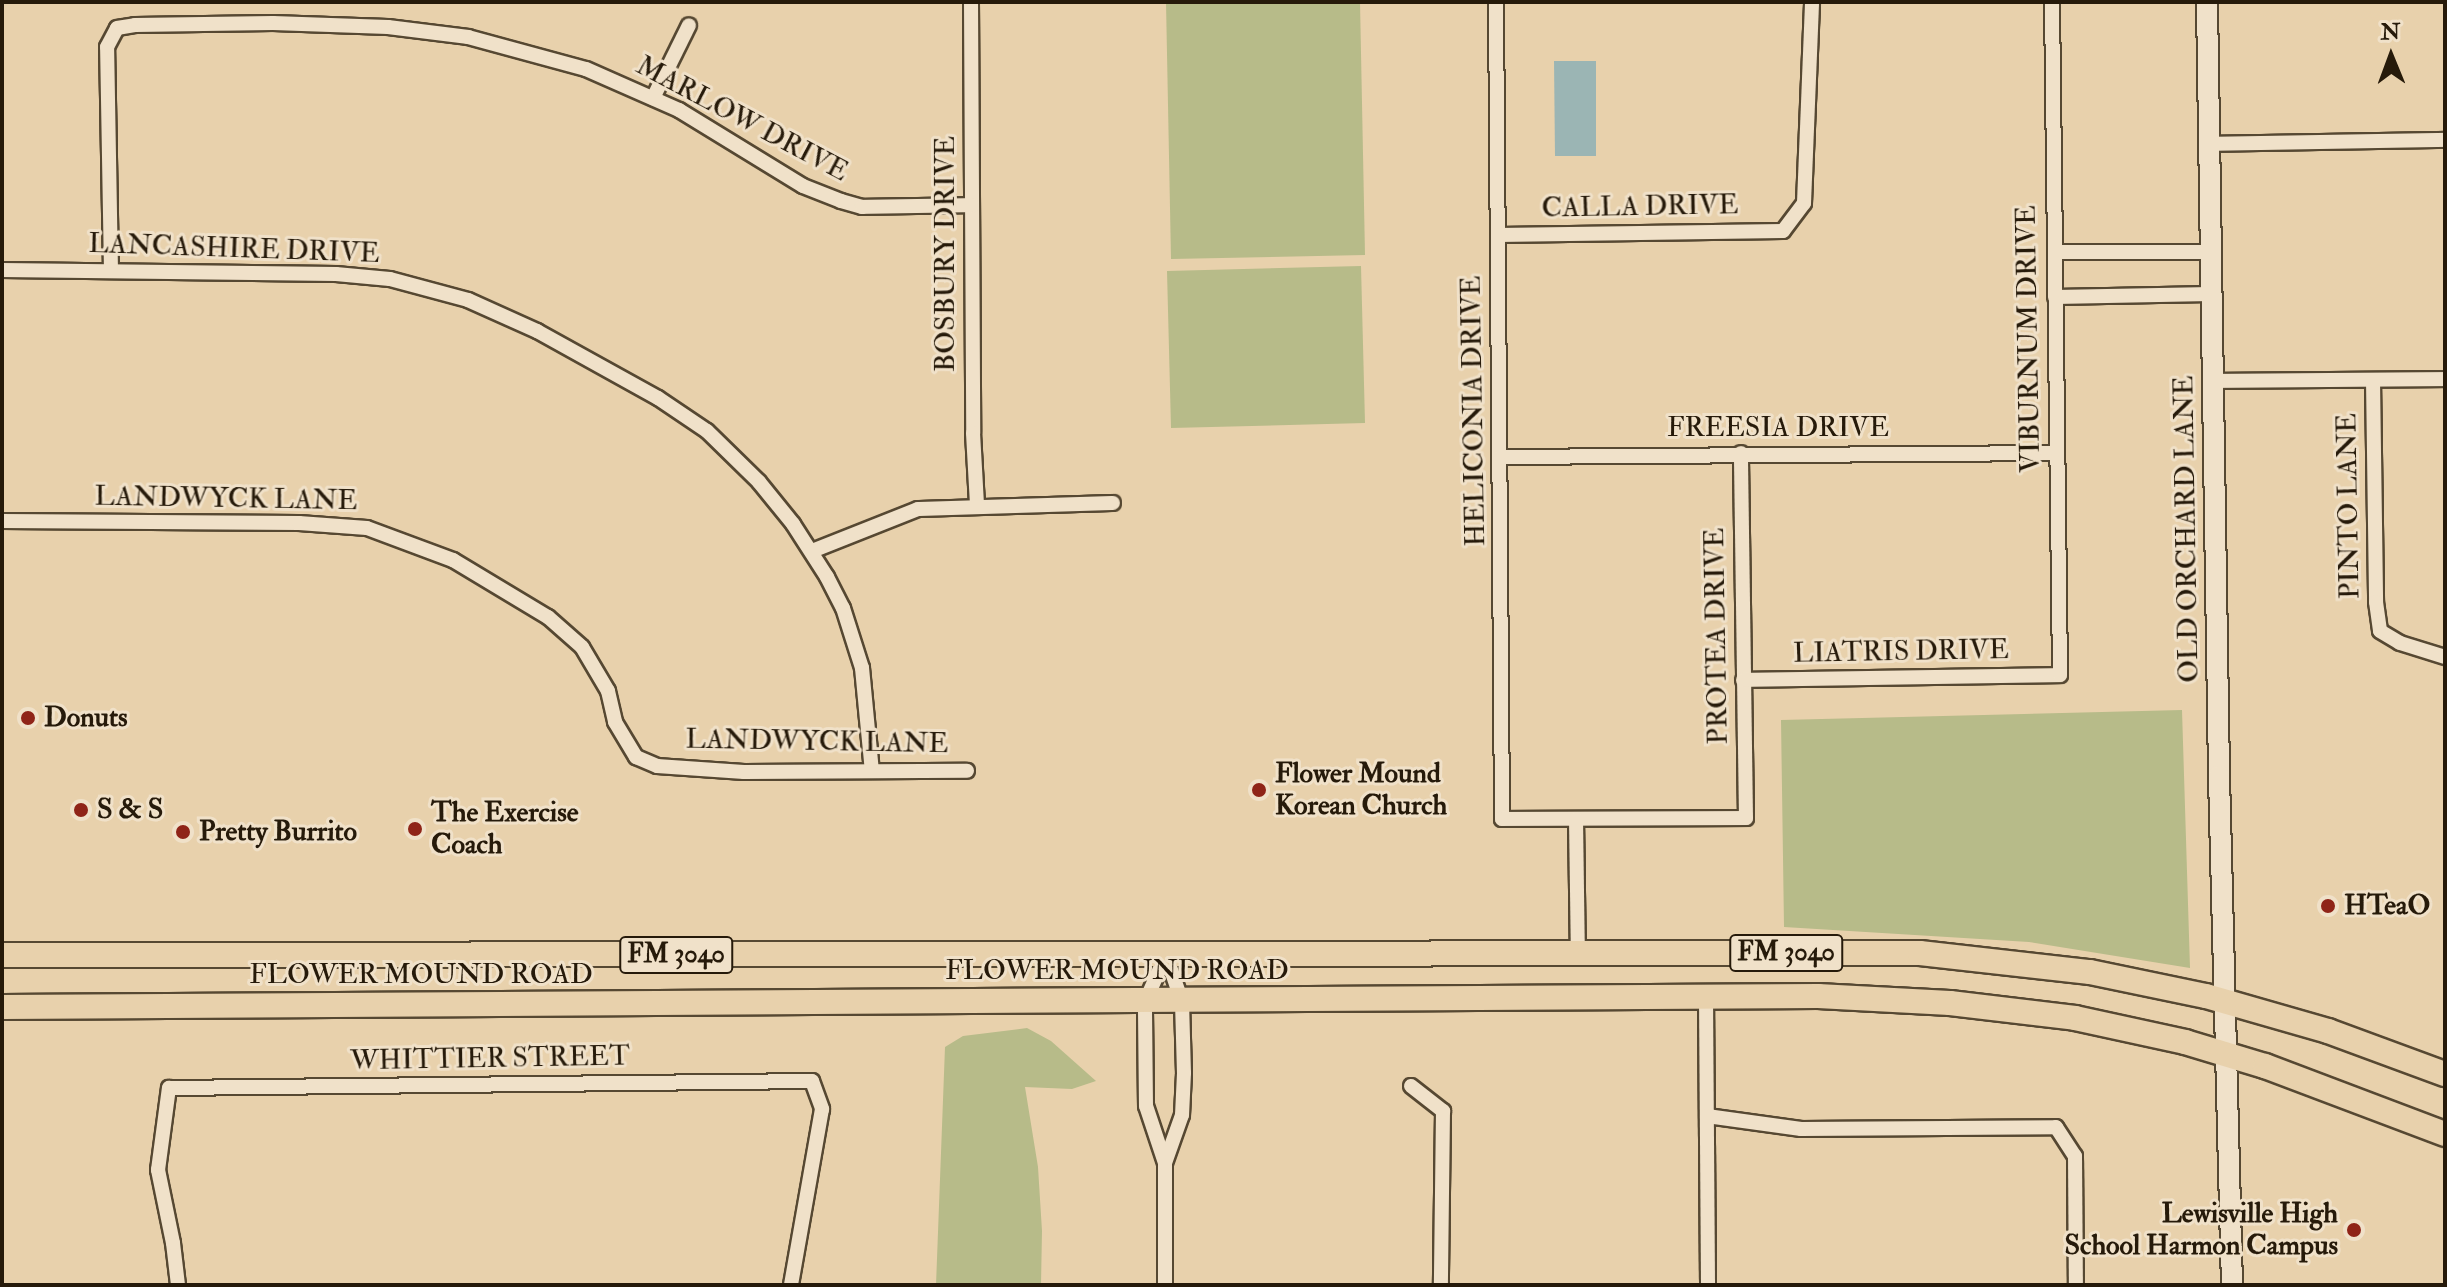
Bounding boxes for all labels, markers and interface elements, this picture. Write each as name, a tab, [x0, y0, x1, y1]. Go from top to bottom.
north arrow	[2351, 16, 2431, 96]
text: N	[2380, 18, 2401, 46]
street label: MARLOW DRIVE	[630, 49, 854, 189]
street label: BOSBURY DRIVE	[929, 136, 963, 372]
street label: CALLA DRIVE	[1541, 188, 1739, 226]
street label: VIBURNUM DRIVE	[2010, 205, 2048, 473]
street label: LANCASHIRE DRIVE	[88, 227, 380, 271]
street label: HELICONIA DRIVE	[1455, 275, 1493, 547]
street label: OLD ORCHARD LANE	[2168, 375, 2206, 683]
street label: FREESIA DRIVE	[1667, 411, 1889, 445]
street label: PINTO LANE	[2331, 413, 2367, 599]
street label: LANDWYCK LANE	[94, 480, 358, 518]
street label: PROTEA DRIVE	[1698, 527, 1736, 745]
street label: LIATRIS DRIVE	[1793, 633, 2009, 671]
place label: Donuts	[44, 701, 128, 735]
marker: Donuts	[19, 709, 37, 727]
street label: LANDWYCK LANE	[685, 723, 949, 761]
place label: Flower Mound Korean Church	[1275, 757, 1447, 823]
marker: Flower Mound Korean Church	[1250, 781, 1268, 799]
place label: S & S	[97, 793, 163, 827]
place label: The Exercise Coach	[431, 796, 579, 862]
marker: S & S	[72, 801, 90, 819]
place label: Pretty Burrito	[199, 815, 357, 849]
marker: The Exercise Coach	[406, 820, 424, 838]
marker: Pretty Burrito	[174, 823, 192, 841]
place label: HTeaO	[2344, 889, 2430, 923]
marker: HTeaO	[2319, 897, 2337, 915]
road number: FM 3040	[1728, 931, 1844, 975]
road number: FM 3040	[618, 933, 734, 977]
street label: FLOWER MOUND ROAD	[945, 954, 1289, 988]
street label: FLOWER MOUND ROAD	[249, 958, 593, 992]
street label: WHITTIER STREET	[350, 1040, 630, 1078]
place label: Lewisville High School Harmon Campus	[2065, 1197, 2338, 1263]
marker: Lewisville High School Harmon Campus	[2345, 1221, 2363, 1239]

